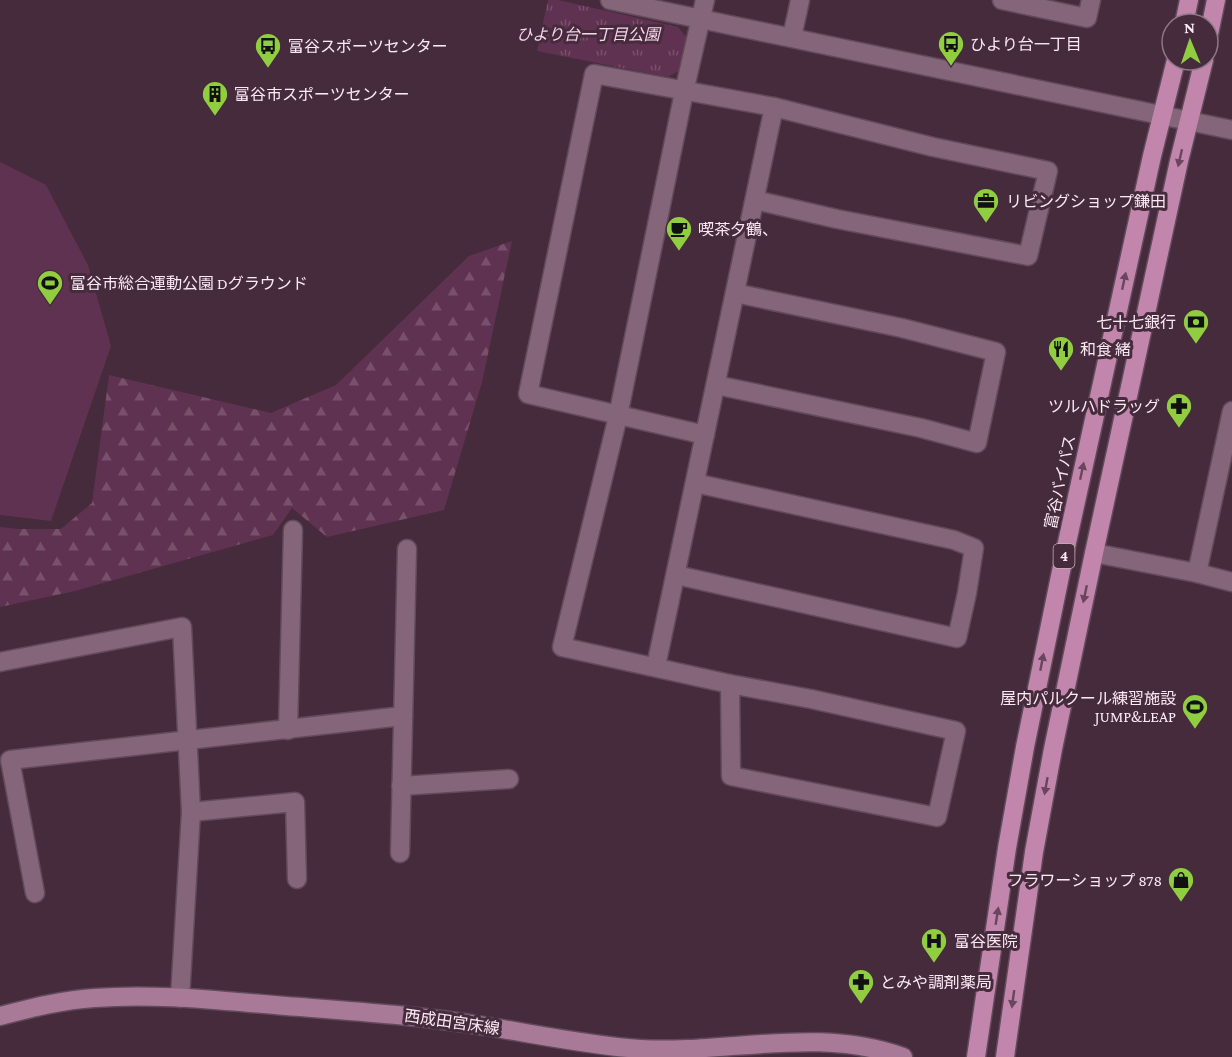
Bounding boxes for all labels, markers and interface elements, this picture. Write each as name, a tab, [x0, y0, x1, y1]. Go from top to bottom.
north arrow	[1160, 12, 1220, 72]
text: N	[1184, 19, 1195, 36]
park label: ひより台一丁目公園	[516, 26, 662, 43]
bus stop icon: ひより台一丁目	[936, 29, 966, 67]
bus stop icon: 富谷スポーツセンター	[253, 31, 283, 69]
place label: ひより台一丁目	[970, 36, 1082, 53]
place label: 富谷スポーツセンター	[288, 38, 448, 55]
building icon: 富谷市スポーツセンター	[200, 79, 230, 117]
place label: 富谷市スポーツセンター	[234, 86, 410, 103]
one-way arrow	[1175, 149, 1185, 167]
office icon: リビングショップ鎌田	[971, 186, 1001, 224]
place label: リビングショップ鎌田	[1006, 193, 1166, 210]
cafe icon: 喫茶夕鶴、	[664, 214, 694, 252]
place label: 喫茶夕鶴、	[698, 221, 778, 238]
sports icon: 富谷市総合運動公園 Dグラウンド	[35, 268, 65, 306]
one-way arrow	[1120, 272, 1130, 290]
place label: 富谷市総合運動公園 Dグラウンド	[70, 275, 308, 292]
bank icon: 七十七銀行	[1181, 307, 1211, 345]
place label: 七十七銀行	[1096, 314, 1176, 331]
restaurant icon: 和食 緒	[1046, 334, 1076, 372]
place label: 和食 緒	[1080, 341, 1131, 358]
pharmacy icon: ツルハドラッグ	[1164, 391, 1194, 429]
place label: ツルハドラッグ	[1048, 398, 1160, 415]
street label: 富谷バイパス	[1042, 433, 1078, 531]
one-way arrow	[1078, 462, 1088, 480]
road number: 4	[1054, 544, 1074, 568]
one-way arrow	[1080, 585, 1089, 604]
one-way arrow	[1038, 652, 1047, 671]
place label: 屋内パルクール練習施設 JUMP&LEAP	[1000, 690, 1176, 726]
sports icon: 屋内パルクール練習施設 JUMP&LEAP	[1180, 692, 1210, 730]
one-way arrow	[1042, 776, 1051, 795]
shop icon: フラワーショップ 878	[1166, 865, 1196, 903]
place label: フラワーショップ 878	[1008, 872, 1162, 889]
one-way arrow	[992, 906, 1001, 925]
hospital icon: 富谷医院	[919, 926, 949, 964]
place label: 富谷医院	[954, 933, 1018, 950]
pharmacy icon: とみや調剤薬局	[846, 967, 876, 1005]
place label: とみや調剤薬局	[880, 974, 992, 991]
one-way arrow	[1008, 990, 1017, 1009]
street label: 西成田宮床線	[403, 1007, 501, 1037]

